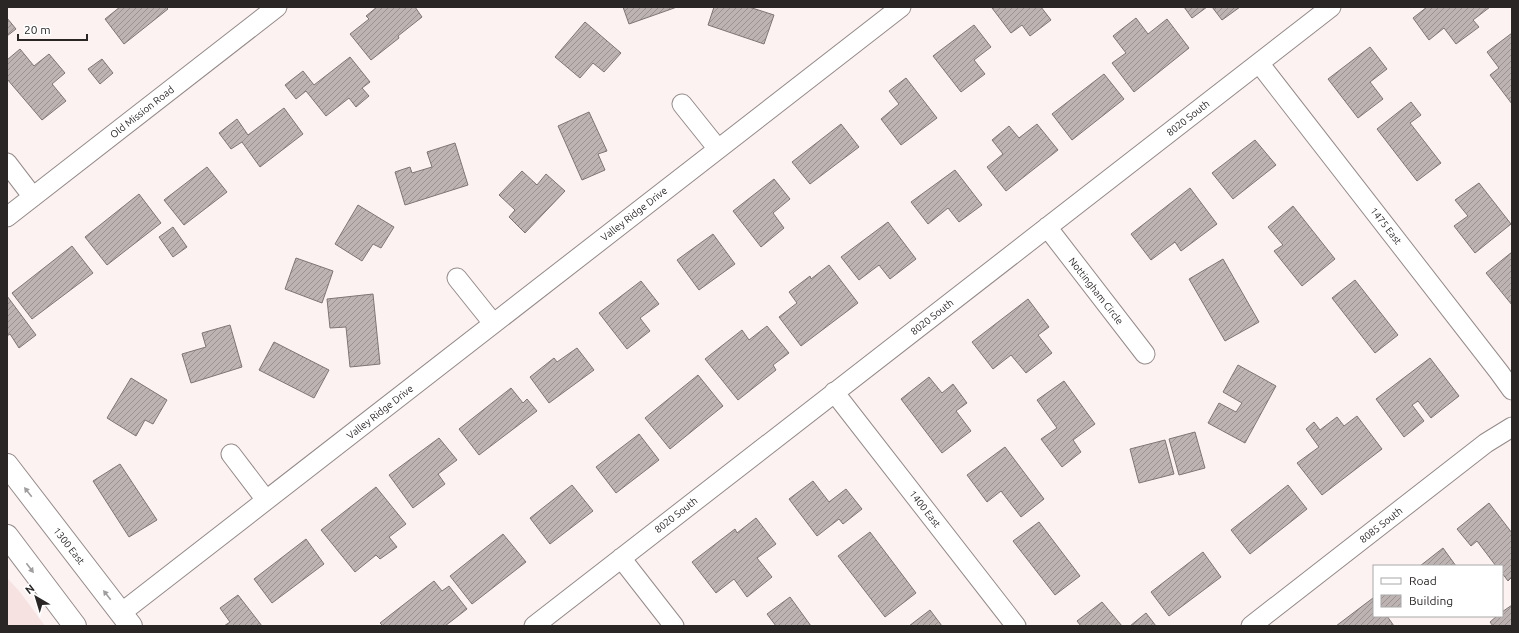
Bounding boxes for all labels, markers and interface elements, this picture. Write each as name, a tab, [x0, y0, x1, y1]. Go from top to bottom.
scale bar	[18, 16, 87, 42]
text: 20 m	[24, 23, 51, 36]
street label: Old Mission Road	[108, 84, 176, 140]
street label: 8020 South	[1164, 98, 1212, 138]
street label: Valley Ridge Drive	[599, 185, 669, 243]
street label: 1475 East	[1368, 205, 1404, 247]
street label: Nottingham Circle	[1067, 255, 1125, 327]
street label: 8020 South	[908, 297, 956, 337]
street label: Valley Ridge Drive	[345, 383, 415, 441]
one-way arrow	[23, 487, 32, 498]
street label: 1400 East	[907, 488, 943, 530]
street label: 8020 South	[652, 495, 700, 535]
street label: 8085 South	[1357, 505, 1405, 545]
street label: 1300 East	[51, 525, 87, 567]
one-way arrow	[26, 562, 35, 573]
legend	[1373, 565, 1503, 617]
text: Road	[1409, 574, 1437, 587]
north arrow	[16, 577, 56, 617]
text: N	[23, 582, 37, 596]
one-way arrow	[103, 590, 111, 600]
text: Building	[1409, 594, 1453, 607]

